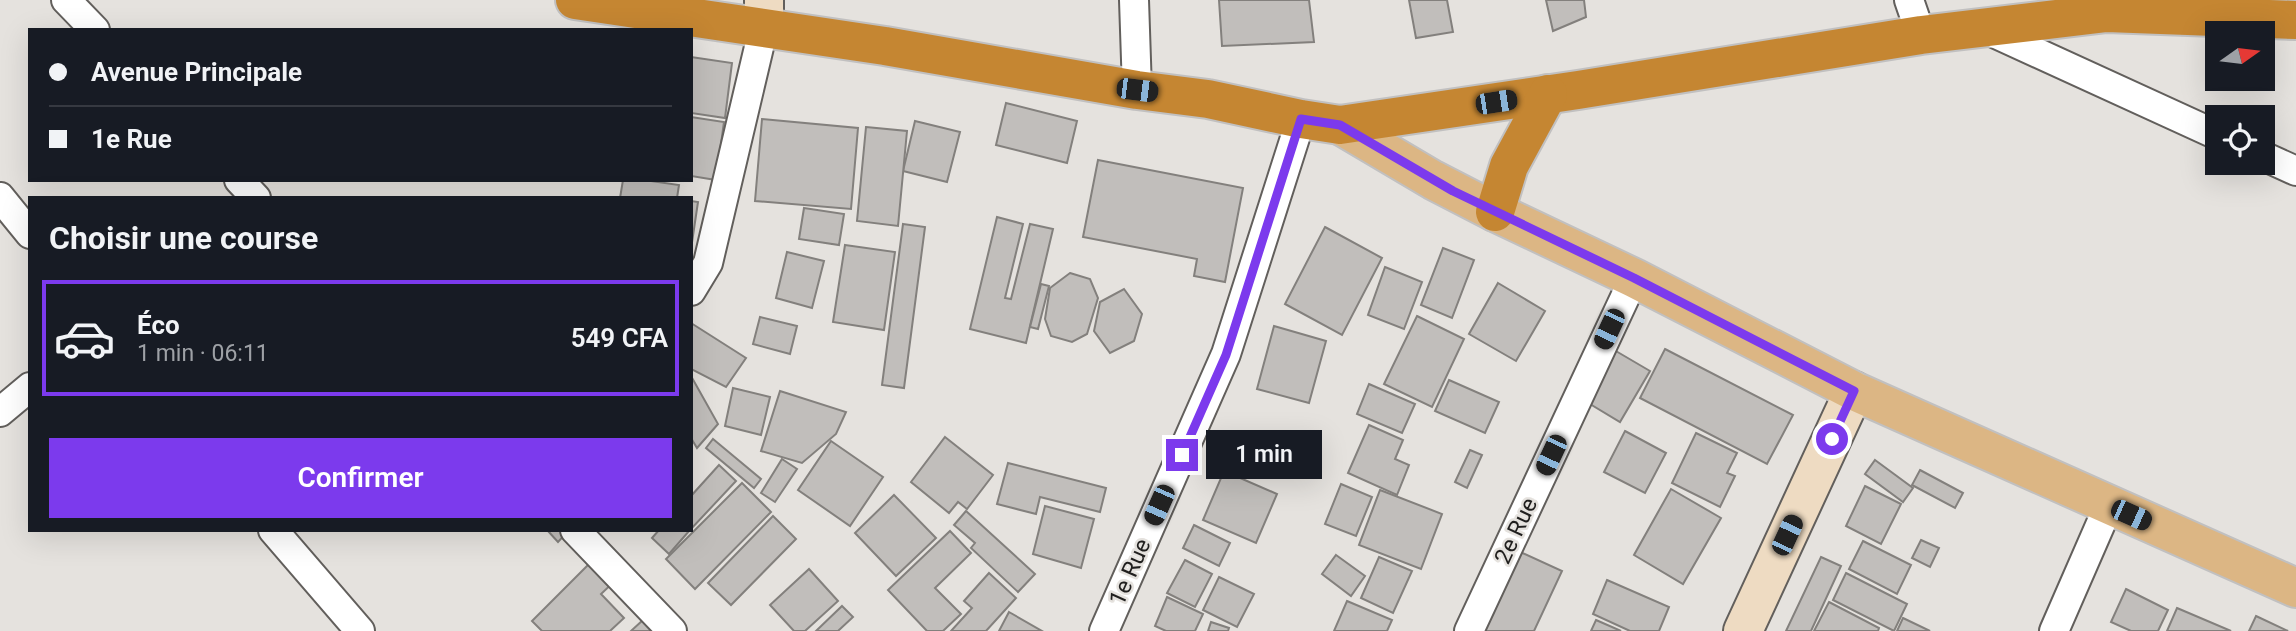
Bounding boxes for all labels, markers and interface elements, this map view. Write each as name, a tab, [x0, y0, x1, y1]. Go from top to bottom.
north arrow	[2205, 21, 2275, 91]
map controls	[2205, 21, 2275, 175]
text: Avenue Principale	[91, 57, 302, 87]
car	[1115, 77, 1160, 103]
car	[1474, 88, 1519, 116]
button: locate	[2205, 105, 2275, 175]
text: 1e Rue	[91, 124, 172, 154]
text: Choisir une course	[49, 219, 318, 257]
car	[1591, 306, 1628, 352]
icon: car	[53, 307, 116, 370]
text: Éco	[137, 310, 180, 340]
text: 549 CFA	[571, 323, 668, 353]
text: 1 min · 06:11	[137, 340, 269, 367]
route start	[1816, 423, 1848, 455]
callout: 1 min	[1206, 430, 1322, 480]
car	[1533, 432, 1570, 478]
button: Confirmer	[49, 438, 672, 518]
route end	[1166, 439, 1198, 471]
text: 1 min	[1235, 441, 1293, 468]
car	[1141, 482, 1178, 528]
street label: 2e Rue	[1489, 494, 1543, 568]
car	[2108, 497, 2155, 533]
car	[1769, 512, 1806, 558]
street label: 1e Rue	[1103, 535, 1157, 609]

